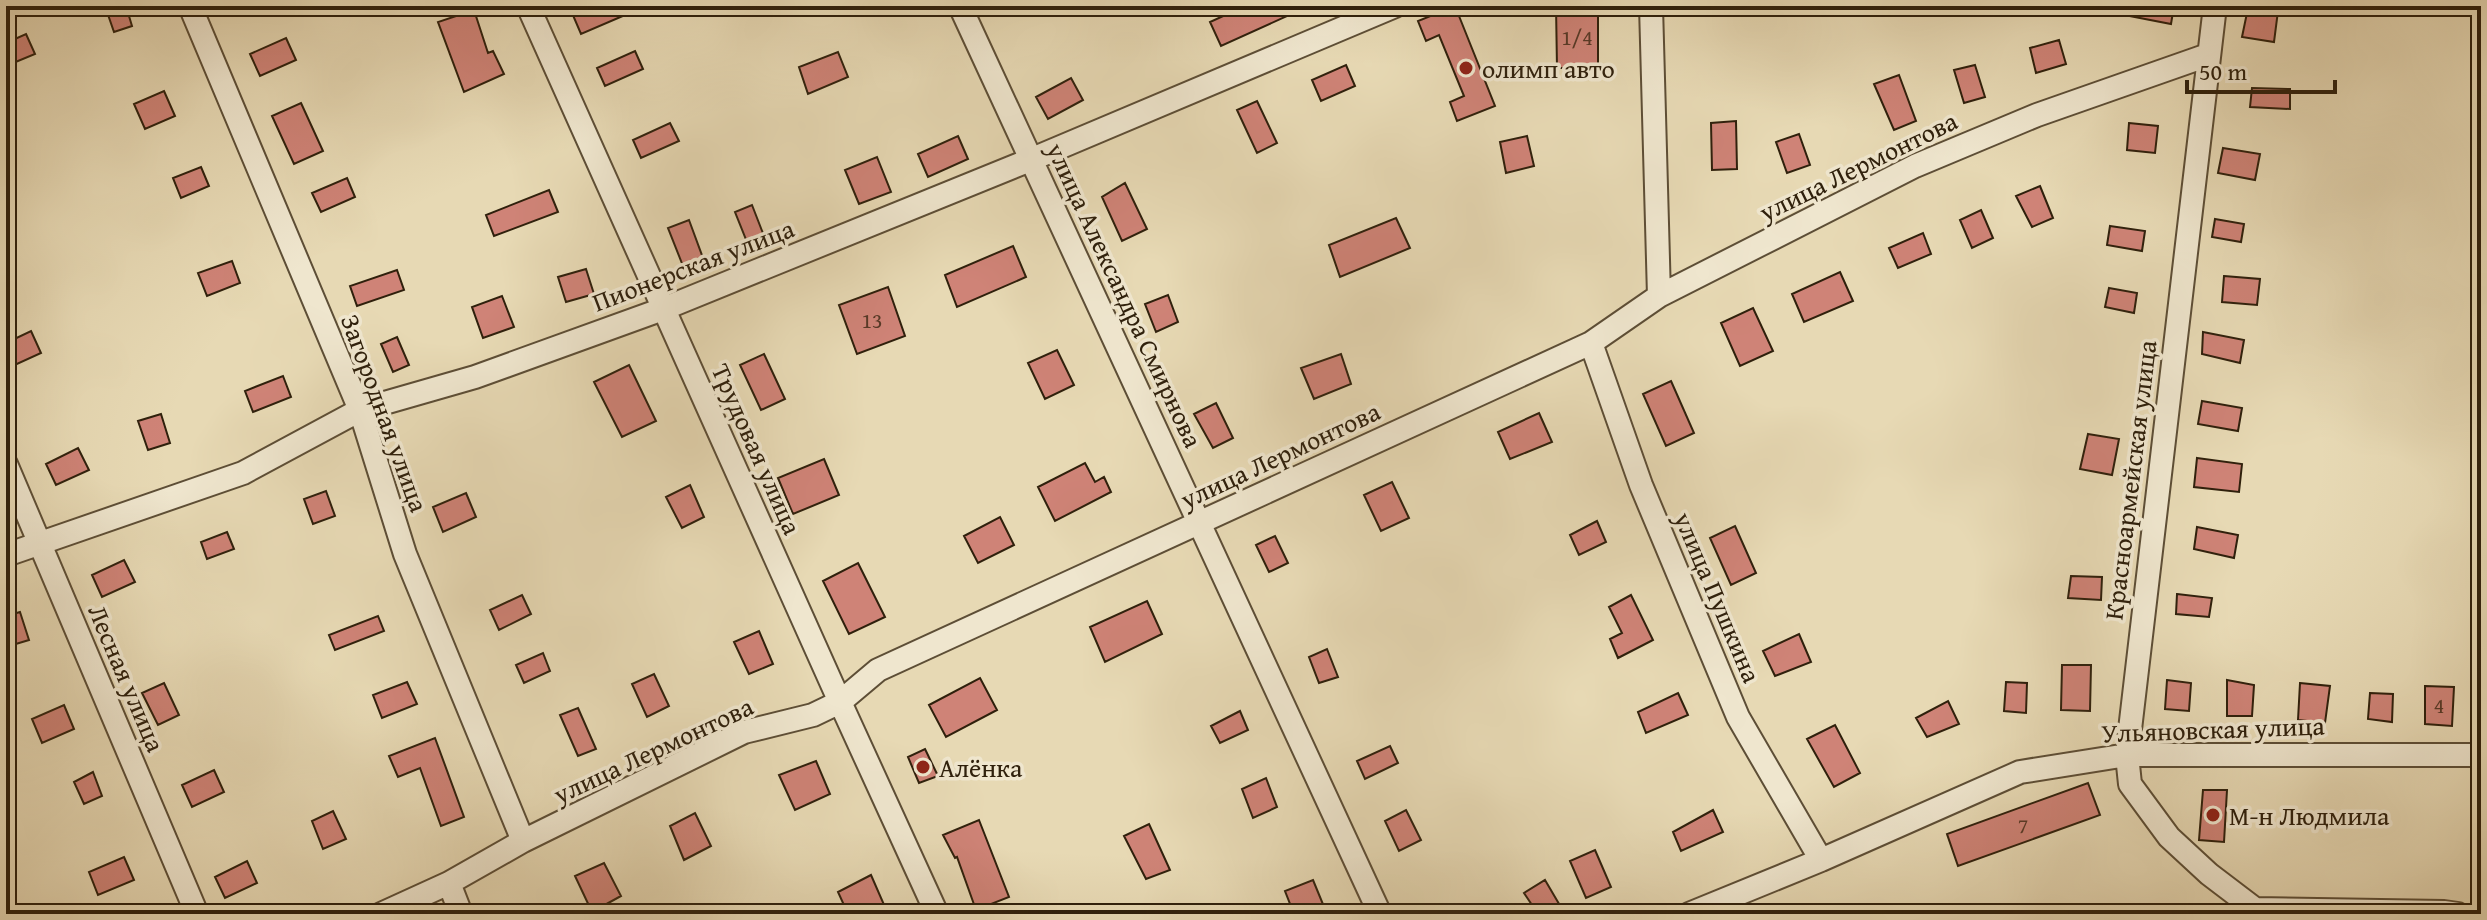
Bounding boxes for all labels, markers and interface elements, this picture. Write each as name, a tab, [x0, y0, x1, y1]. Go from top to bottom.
house number: 1/4	[1561, 21, 1593, 53]
scale bar	[2187, 44, 2335, 94]
place label: олимп авто	[1482, 49, 1615, 88]
text: 50 m	[2199, 54, 2247, 89]
marker: олимп авто	[1457, 59, 1475, 77]
street label: улица Лермонтова	[1751, 101, 1964, 231]
street label: улица Александра Смирнова	[1037, 135, 1213, 455]
street label: Пионерская улица	[586, 208, 800, 321]
house number: 13	[861, 304, 883, 336]
street label: Загородная улица	[331, 309, 439, 518]
street label: Красноармейская улица	[2093, 337, 2167, 622]
street label: Трудовая улица	[702, 357, 812, 541]
street label: улица Лермонтова	[1173, 391, 1387, 519]
street label: улица Пушкина	[1664, 505, 1772, 689]
street label: Лесная улица	[78, 598, 176, 758]
street label: улица Лермонтова	[546, 686, 760, 814]
house number: 4	[2434, 689, 2444, 721]
street label: Ульяновская улица	[2101, 706, 2326, 752]
place label: Алёнка	[939, 748, 1023, 787]
marker: Алёнка	[914, 758, 932, 776]
place label: М-н Людмила	[2229, 796, 2390, 835]
marker: М-н Людмила	[2204, 806, 2222, 824]
house number: 7	[2018, 809, 2028, 841]

